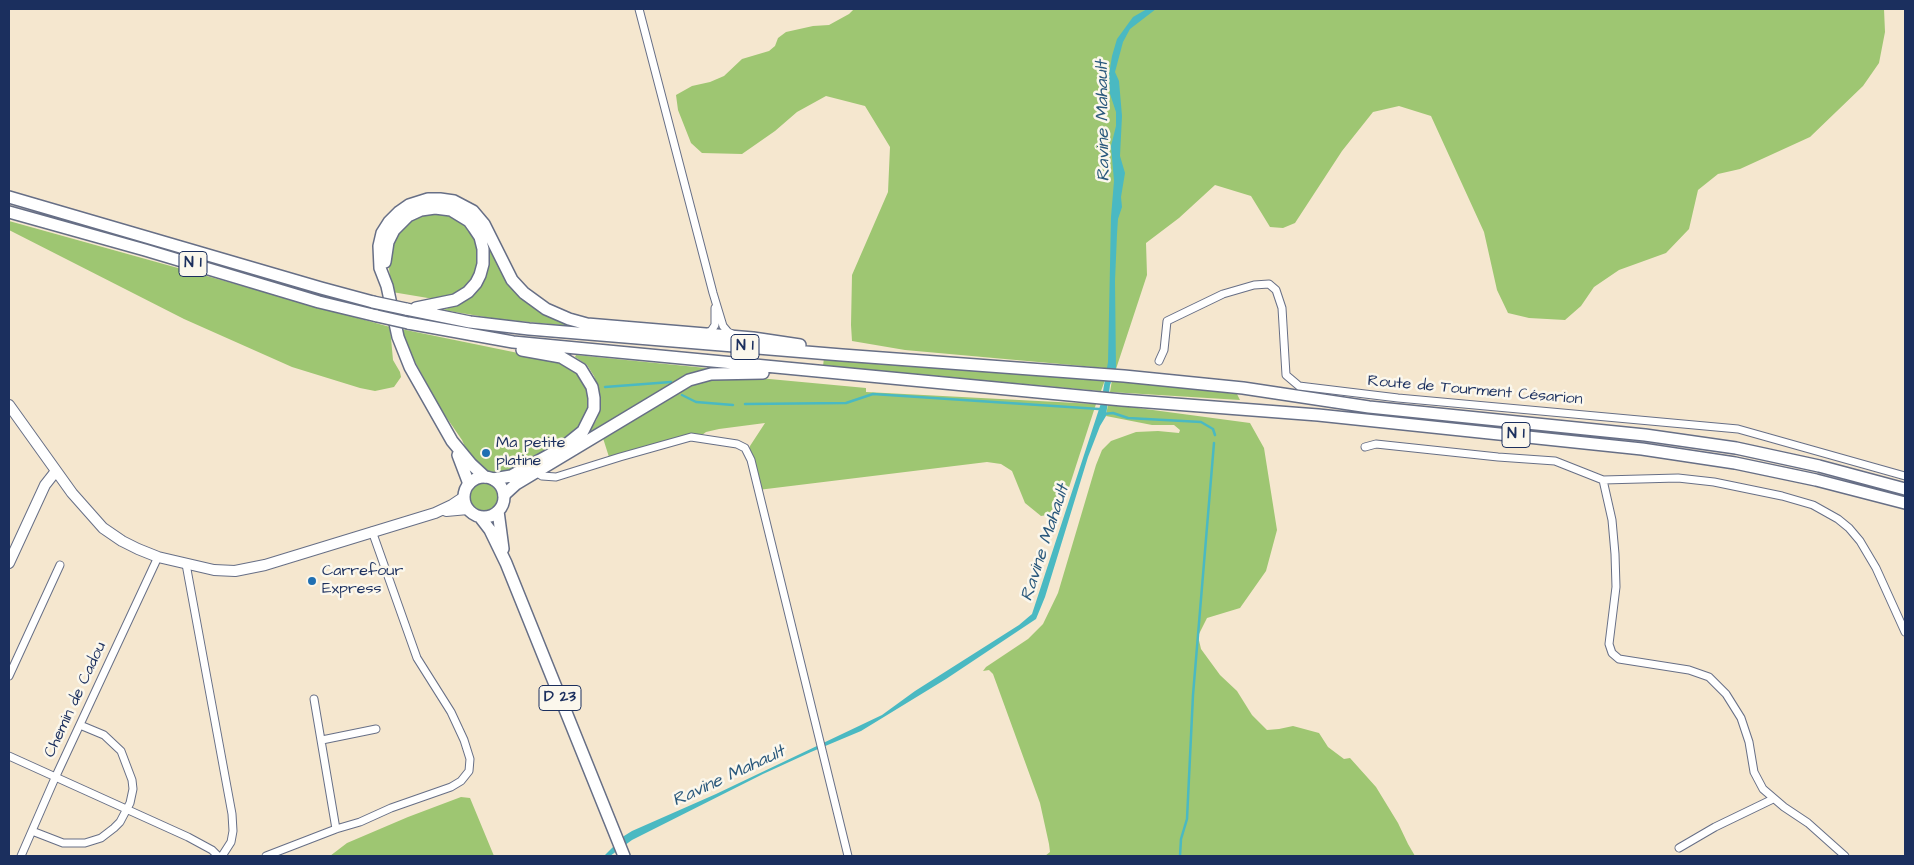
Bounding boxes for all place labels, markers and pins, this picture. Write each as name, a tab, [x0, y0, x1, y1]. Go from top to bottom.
place label: Ma petite platine	[496, 434, 565, 472]
marker: Ma petite platine	[480, 447, 492, 459]
place label: Carrefour Express	[322, 562, 403, 600]
marker: Carrefour Express	[306, 575, 318, 587]

